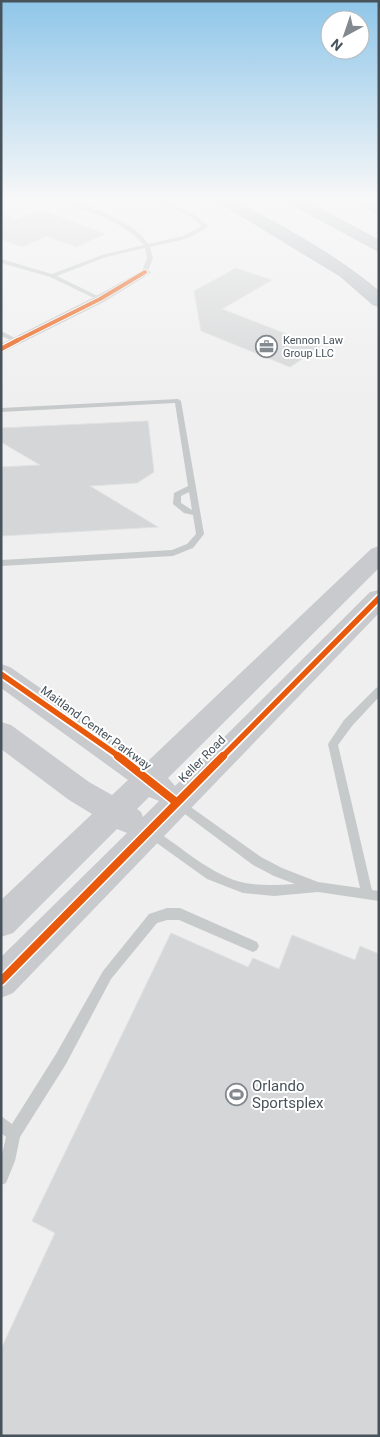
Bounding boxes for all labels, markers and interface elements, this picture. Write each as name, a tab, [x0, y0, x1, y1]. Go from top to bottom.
north arrow	[320, 10, 370, 60]
text: N	[328, 36, 346, 54]
office icon: Kennon Law Group LLC	[255, 334, 279, 358]
place label: Kennon Law Group LLC	[283, 334, 344, 360]
street label: Maitland Center Parkway	[38, 683, 154, 773]
street label: Keller Road	[176, 733, 228, 785]
place label: Orlando Sportsplex	[252, 1077, 324, 1112]
sports icon: Orlando Sportsplex	[224, 1083, 248, 1107]

